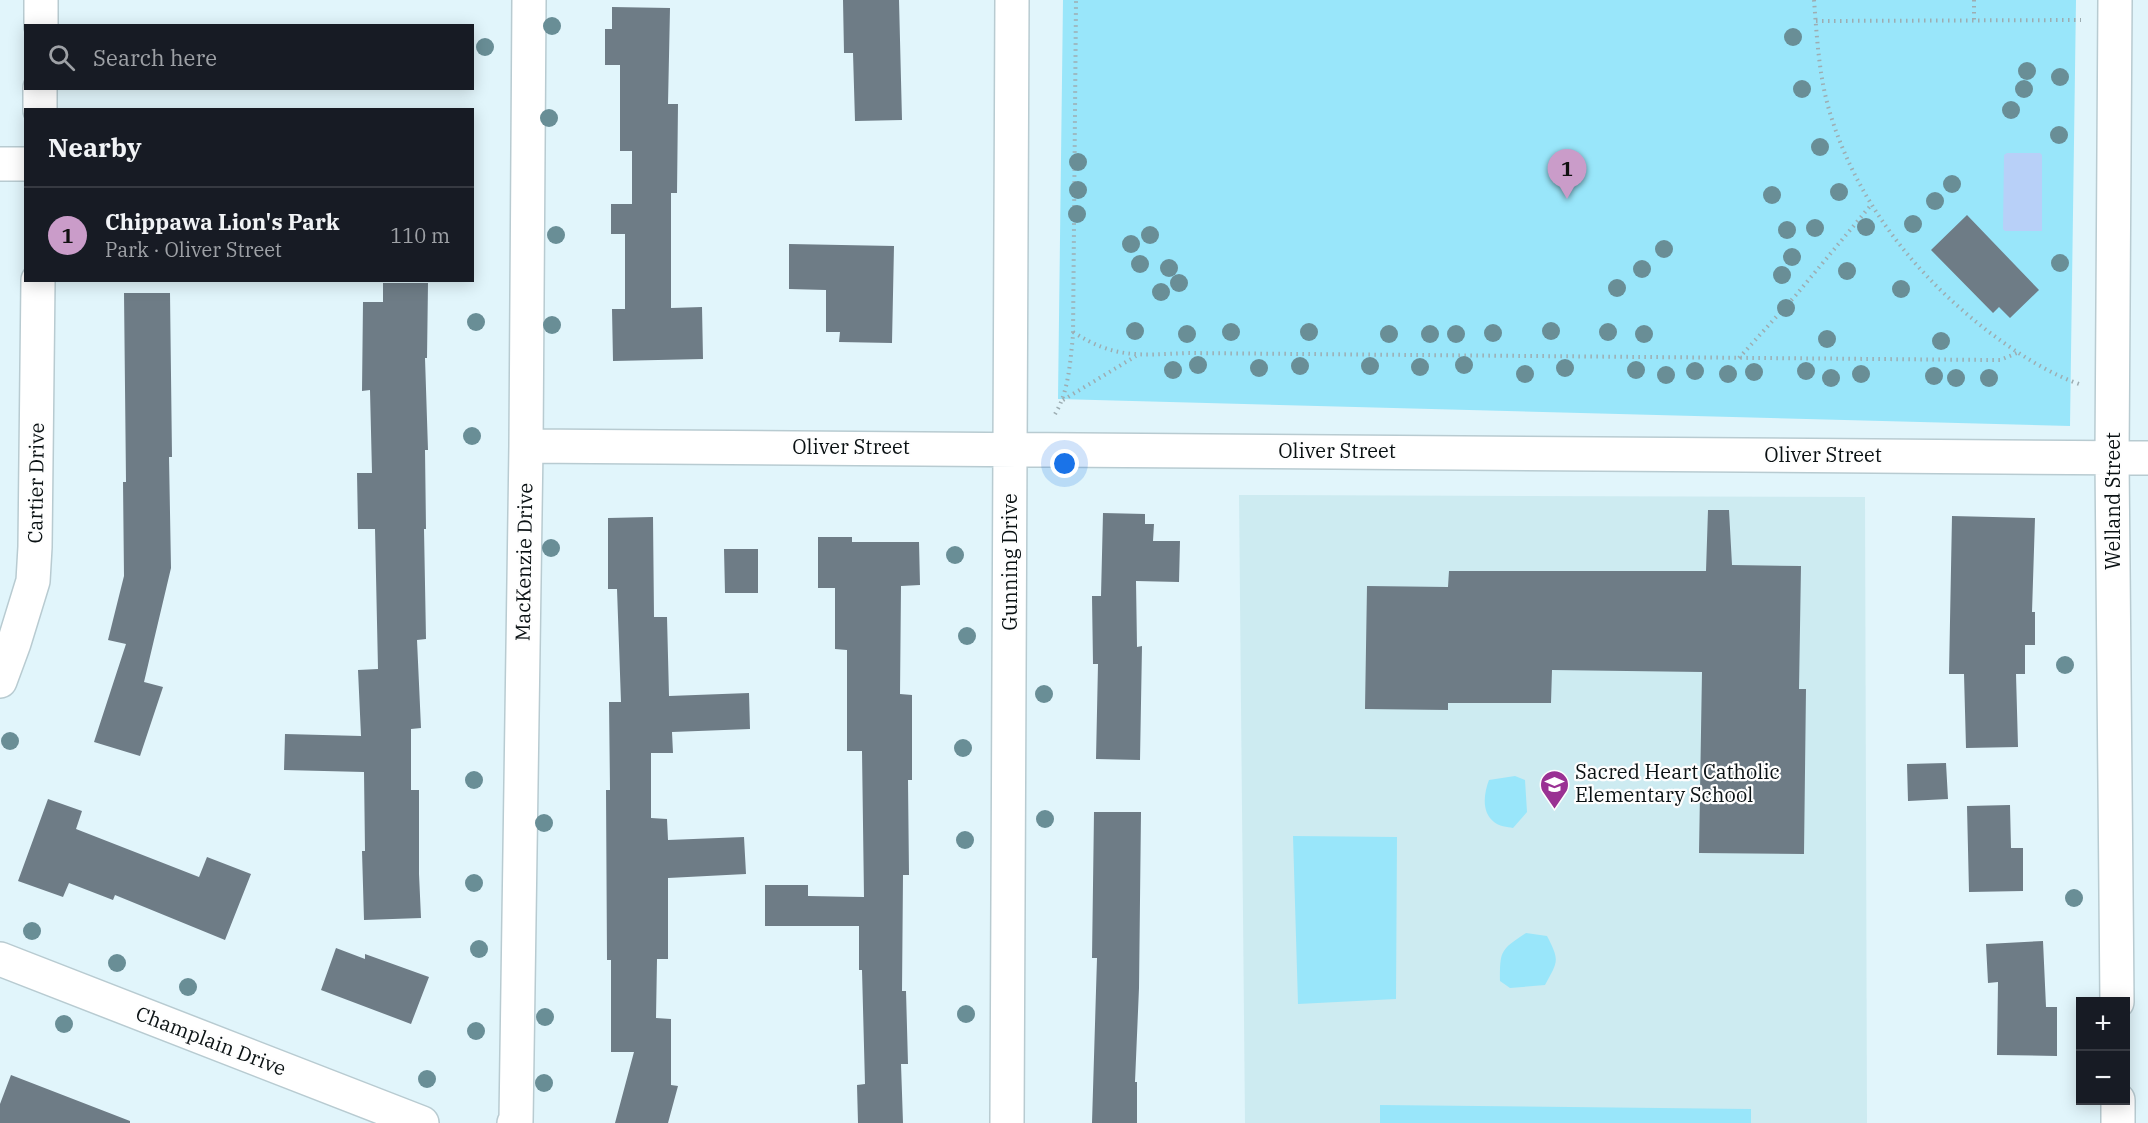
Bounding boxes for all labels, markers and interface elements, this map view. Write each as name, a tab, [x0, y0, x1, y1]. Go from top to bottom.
search box	[24, 24, 474, 90]
icon: search	[45, 41, 78, 74]
text: Search here	[93, 43, 217, 72]
text: Nearby	[48, 130, 142, 164]
pin: 1	[1548, 150, 1586, 199]
text: Chippawa Lion's Park	[105, 207, 339, 236]
text: 1	[62, 222, 74, 249]
text: 110 m	[390, 222, 450, 249]
text: Park · Oliver Street	[105, 236, 282, 263]
street label: Cartier Drive	[21, 422, 50, 544]
street label: Welland Street	[2099, 432, 2126, 570]
street label: Oliver Street	[792, 433, 910, 460]
street label: Oliver Street	[1278, 437, 1396, 464]
street label: Oliver Street	[1764, 441, 1882, 468]
your location	[1050, 449, 1079, 478]
street label: MacKenzie Drive	[509, 483, 538, 641]
street label: Gunning Drive	[996, 493, 1023, 631]
place label: Sacred Heart Catholic Elementary School	[1575, 758, 1780, 808]
school or university icon: Sacred Heart Catholic Elementary School	[1538, 768, 1570, 810]
map controls	[2076, 997, 2130, 1105]
button: +	[2076, 997, 2130, 1051]
street label: Champlain Drive	[132, 999, 290, 1082]
button: −	[2076, 1051, 2130, 1105]

